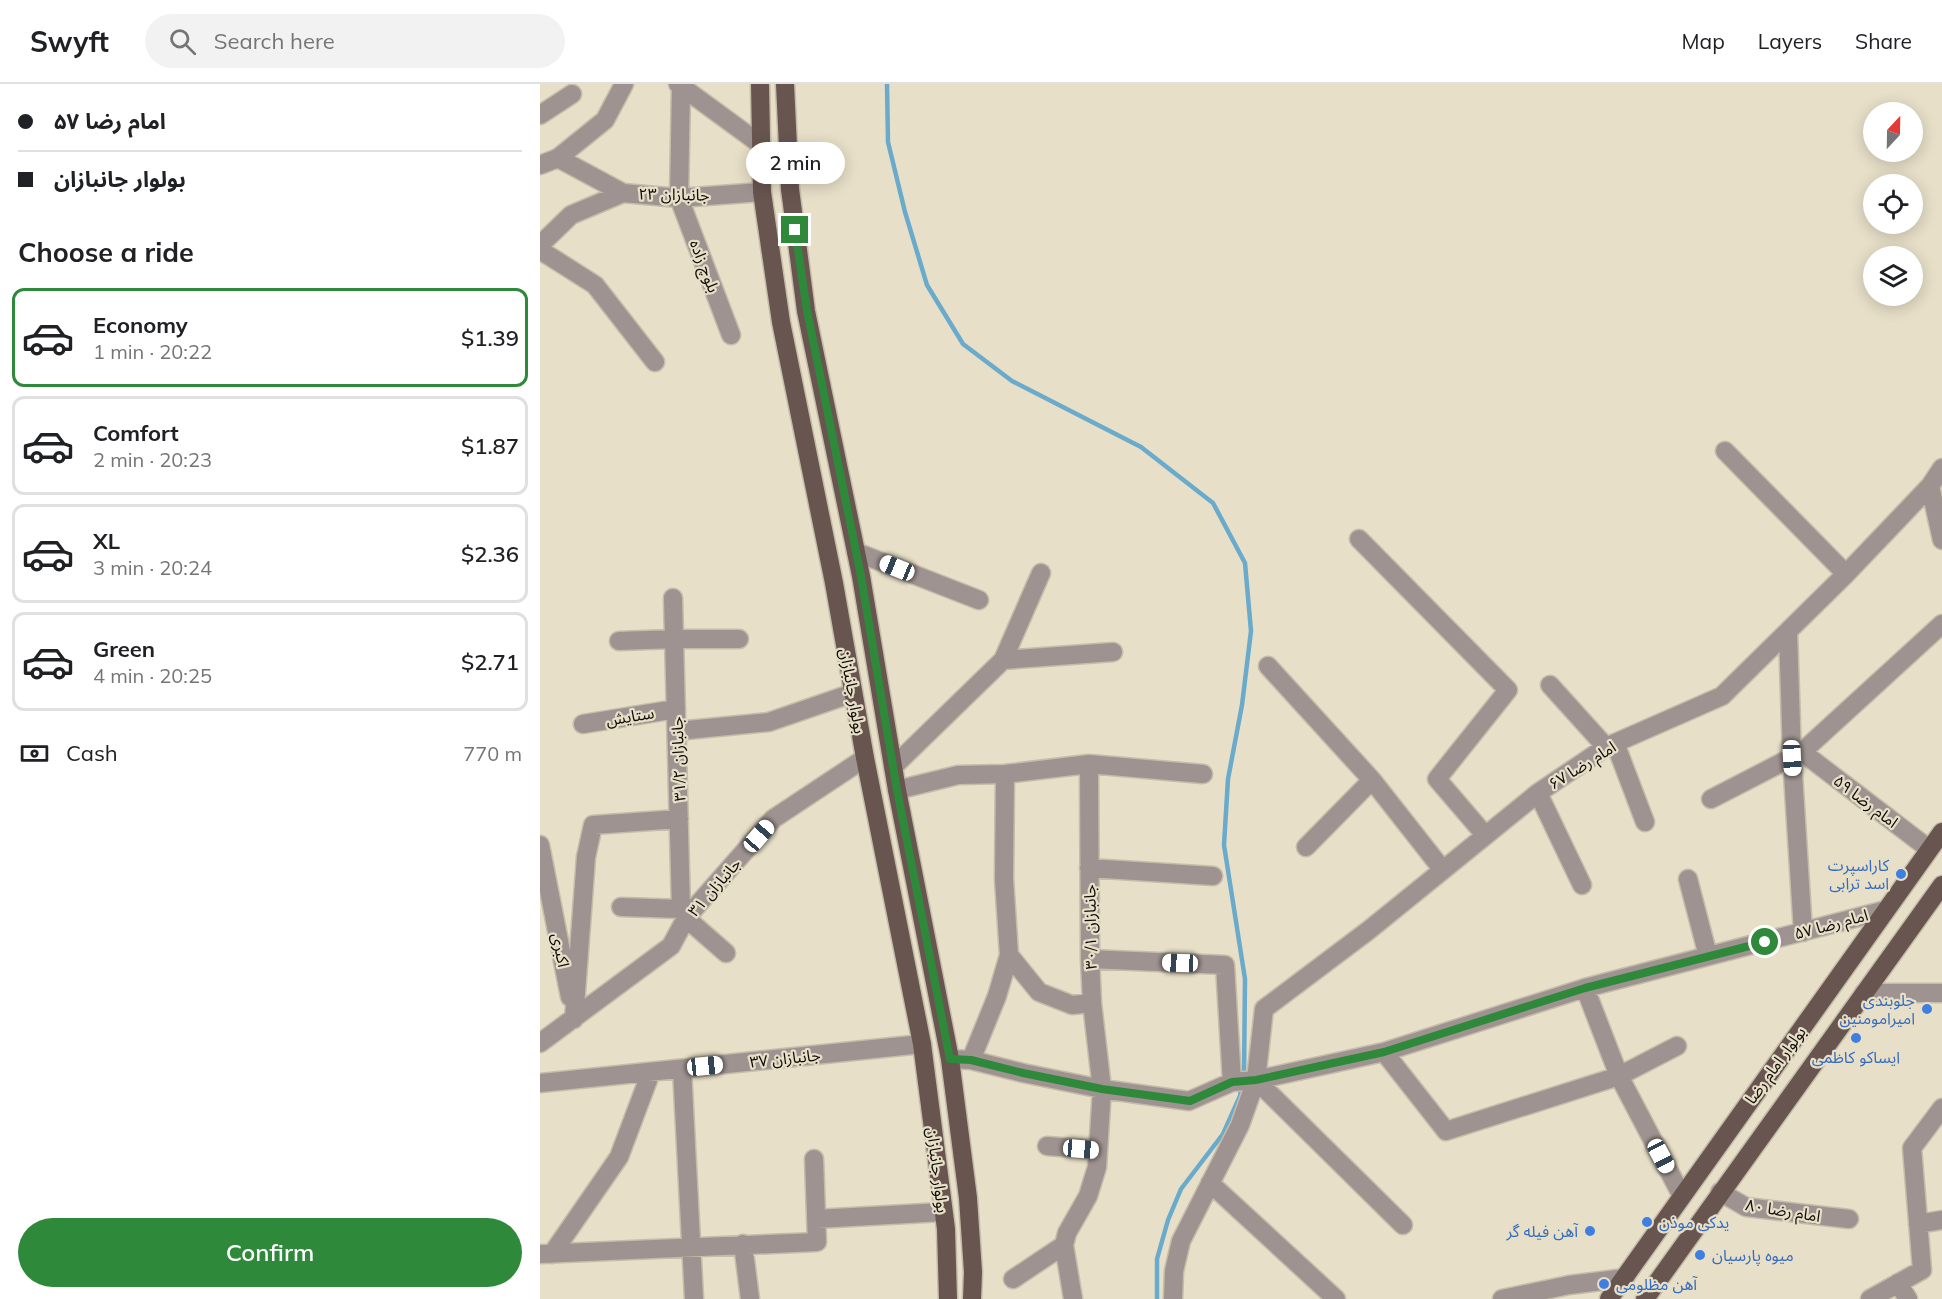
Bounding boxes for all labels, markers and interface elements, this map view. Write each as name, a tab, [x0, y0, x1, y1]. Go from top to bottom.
search box	[145, 14, 565, 68]
text: Swyft	[30, 24, 109, 59]
icon: search	[166, 25, 199, 58]
text: Search here	[214, 27, 335, 55]
text: Map	[1682, 28, 1725, 54]
text: Layers	[1758, 28, 1822, 54]
text: Share	[1855, 28, 1912, 54]
north arrow	[1863, 102, 1923, 162]
map controls	[1863, 102, 1923, 306]
text: امام رضا ۵۷	[54, 107, 166, 135]
callout: 2 min	[746, 143, 844, 185]
text: 2 min	[770, 150, 821, 175]
text: بولوار جانبازان	[54, 165, 186, 193]
button: locate	[1863, 174, 1923, 234]
street label: جانبازان ۲۳	[638, 183, 710, 205]
route end	[781, 216, 808, 243]
text: Choose a ride	[18, 235, 194, 269]
street label: بلوچ زاده	[683, 237, 724, 296]
button: layers	[1863, 246, 1923, 306]
icon: car	[21, 311, 75, 365]
text: Economy	[93, 311, 188, 339]
text: $1.39	[461, 324, 519, 352]
text: 1 min · 20:22	[93, 339, 212, 364]
icon: car	[21, 419, 75, 473]
text: Comfort	[93, 419, 179, 447]
text: $1.87	[461, 432, 519, 460]
text: 2 min · 20:23	[93, 447, 212, 472]
icon: car	[21, 527, 75, 581]
text: XL	[93, 527, 120, 555]
text: $2.36	[461, 540, 519, 568]
car	[877, 553, 917, 583]
text: 3 min · 20:24	[93, 555, 212, 580]
icon: car	[21, 635, 75, 689]
text: Green	[93, 635, 155, 663]
street label: بولوار جانبازان	[836, 647, 870, 735]
text: $2.71	[461, 648, 519, 676]
text: 4 min · 20:25	[93, 663, 212, 688]
street label: ستایش	[605, 702, 655, 730]
street label: جانبازان ۳۱/۲	[667, 716, 689, 802]
street label: امام رضا ۶۷	[1545, 736, 1621, 796]
icon: cash	[18, 737, 51, 770]
text: Cash	[66, 739, 118, 767]
car	[1782, 740, 1802, 776]
text: 770 m	[463, 741, 522, 766]
street label: امام رضا ۵۹	[1828, 770, 1902, 834]
car	[740, 817, 778, 855]
street label: جانبازان ۳۱	[683, 854, 745, 920]
place label: کاراسپرت اسد ترابی	[1828, 855, 1889, 893]
marker: کاراسپرت اسد ترابی	[1894, 867, 1908, 881]
street label: جانبازان ۳۰/۱	[1079, 884, 1101, 970]
street label: امام رضا ۵۷	[1792, 905, 1871, 946]
route start	[1751, 928, 1778, 955]
street label: اکبری	[548, 931, 574, 969]
car	[1162, 953, 1198, 973]
place label: جلوبندی امیرامومنین	[1840, 990, 1915, 1028]
marker: جلوبندی امیرامومنین	[1920, 1002, 1934, 1016]
street label: بولوار امام رضا	[1740, 1022, 1812, 1109]
marker: ایساکو کاظمی	[1849, 1031, 1863, 1045]
street label: جانبازان ۳۷	[749, 1044, 821, 1072]
place label: ایساکو کاظمی	[1812, 1047, 1900, 1067]
car	[686, 1055, 724, 1077]
street label: بولوار جانبازان	[923, 1126, 953, 1214]
car	[1645, 1136, 1677, 1176]
car	[1062, 1138, 1100, 1160]
street label: امام رضا ۸۰	[1744, 1194, 1822, 1229]
place label: یدکی موذن	[1659, 1212, 1729, 1232]
marker: یدکی موذن	[1640, 1215, 1654, 1229]
button: Confirm	[18, 1218, 522, 1287]
place label: آهن فیله گر	[1505, 1221, 1579, 1241]
marker: آهن فیله گر	[1583, 1224, 1597, 1238]
place label: میوه پارسیان	[1712, 1245, 1794, 1266]
marker: میوه پارسیان	[1693, 1248, 1707, 1262]
place label: آهن مظلومی	[1616, 1274, 1698, 1294]
marker: آهن مظلومی	[1597, 1277, 1611, 1291]

